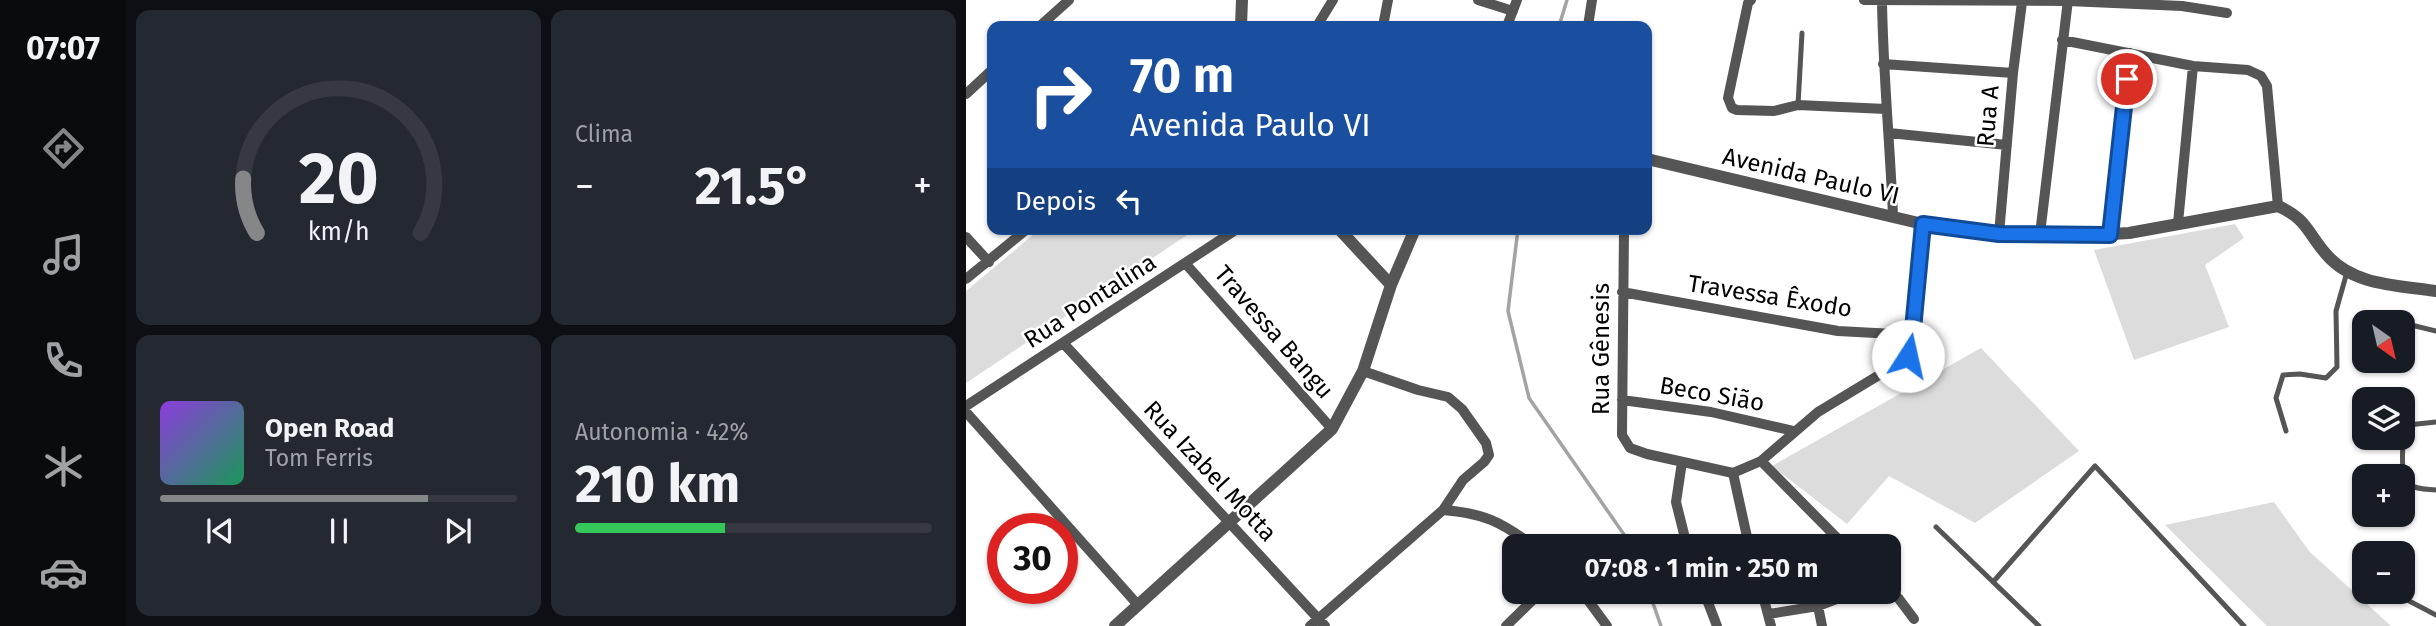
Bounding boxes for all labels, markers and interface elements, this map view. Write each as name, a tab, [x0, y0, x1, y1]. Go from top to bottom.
text: 07:07	[26, 29, 100, 67]
text: 70 m	[1130, 46, 1234, 105]
icon: right	[1015, 49, 1106, 140]
pin	[2097, 49, 2157, 109]
icon: arrive	[2108, 60, 2146, 98]
street label: Rua A	[1971, 84, 2005, 148]
text: Avenida Paulo VI	[1130, 106, 1371, 144]
text: Clima	[575, 120, 633, 148]
icon: directions	[39, 124, 88, 173]
text: 20	[298, 136, 379, 223]
street label: Avenida Paulo VI	[1720, 142, 1902, 210]
text: 21.5°	[695, 155, 812, 218]
text: −	[575, 163, 594, 209]
text: +	[913, 163, 932, 209]
icon: left	[1110, 182, 1148, 220]
text: Depois	[1015, 186, 1096, 217]
text: km/h	[308, 217, 369, 247]
icon: music	[39, 230, 88, 279]
street label: Rua Pontalina	[1019, 248, 1161, 354]
street label: Travessa Bangu	[1209, 260, 1339, 404]
street label: Travessa Êxodo	[1686, 269, 1854, 323]
street label: Rua Gênesis	[1587, 283, 1615, 415]
north arrow	[2352, 310, 2415, 373]
map controls	[2352, 310, 2415, 604]
position arrow	[1871, 319, 1945, 393]
icon: phone	[39, 336, 88, 385]
street label: Beco Sião	[1657, 371, 1767, 417]
button: layers	[2352, 387, 2415, 450]
street label: Rua Izabel Motta	[1138, 395, 1282, 547]
text: Open Road	[265, 413, 394, 444]
text: Autonomia · 42%	[575, 418, 748, 446]
icon: climate	[39, 442, 88, 491]
text: Tom Ferris	[265, 444, 373, 472]
text: 210 km	[575, 453, 740, 516]
button: +	[2352, 464, 2415, 527]
icon: previous	[201, 512, 239, 550]
icon: pause	[320, 512, 358, 550]
icon: next	[439, 512, 477, 550]
speed limit sign: 30	[987, 513, 1078, 604]
button: −	[2352, 541, 2415, 604]
icon: car	[39, 548, 88, 597]
text: 07:08 · 1 min · 250 m	[1585, 553, 1818, 584]

